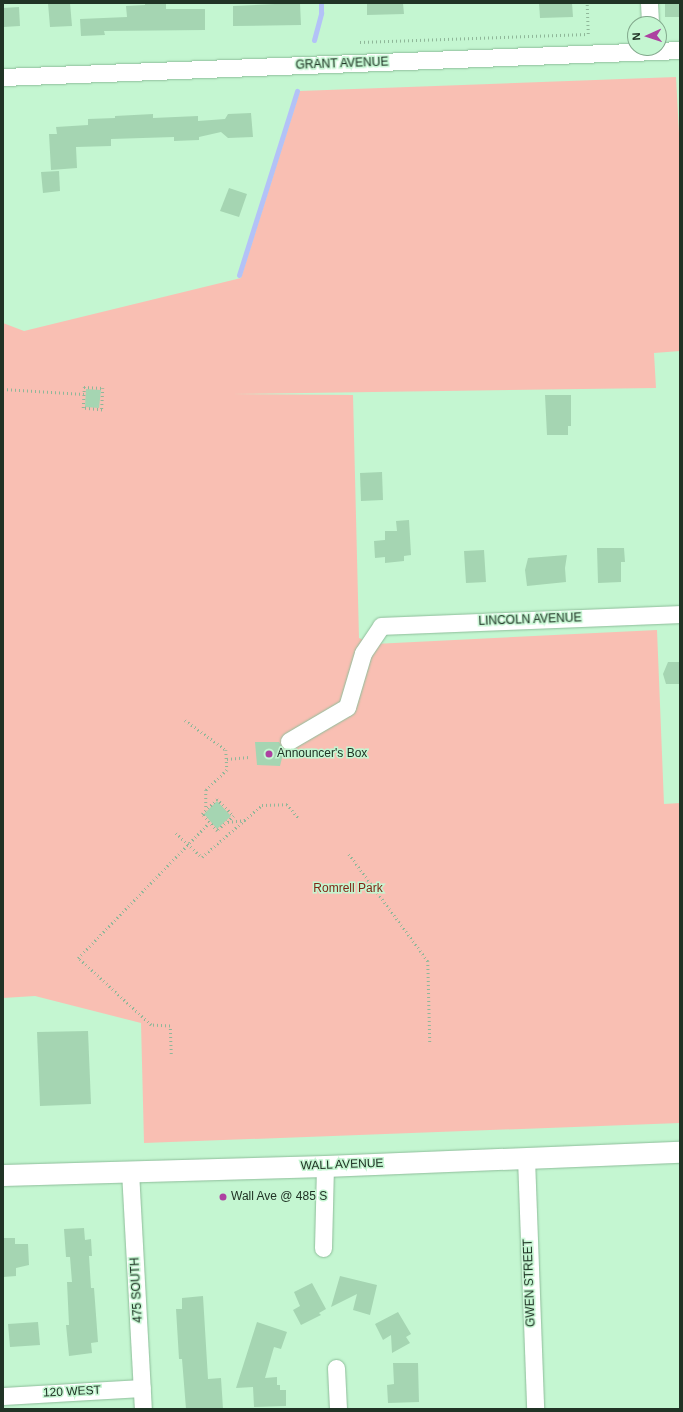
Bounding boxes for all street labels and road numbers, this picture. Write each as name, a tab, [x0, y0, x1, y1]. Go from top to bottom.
street label: GRANT AVENUE	[295, 55, 389, 73]
street label: LINCOLN AVENUE	[478, 611, 582, 629]
street label: WALL AVENUE	[300, 1156, 384, 1174]
street label: GWEN STREET	[521, 1239, 539, 1327]
street label: 475 SOUTH	[128, 1257, 146, 1323]
street label: 120 WEST	[43, 1383, 101, 1401]

